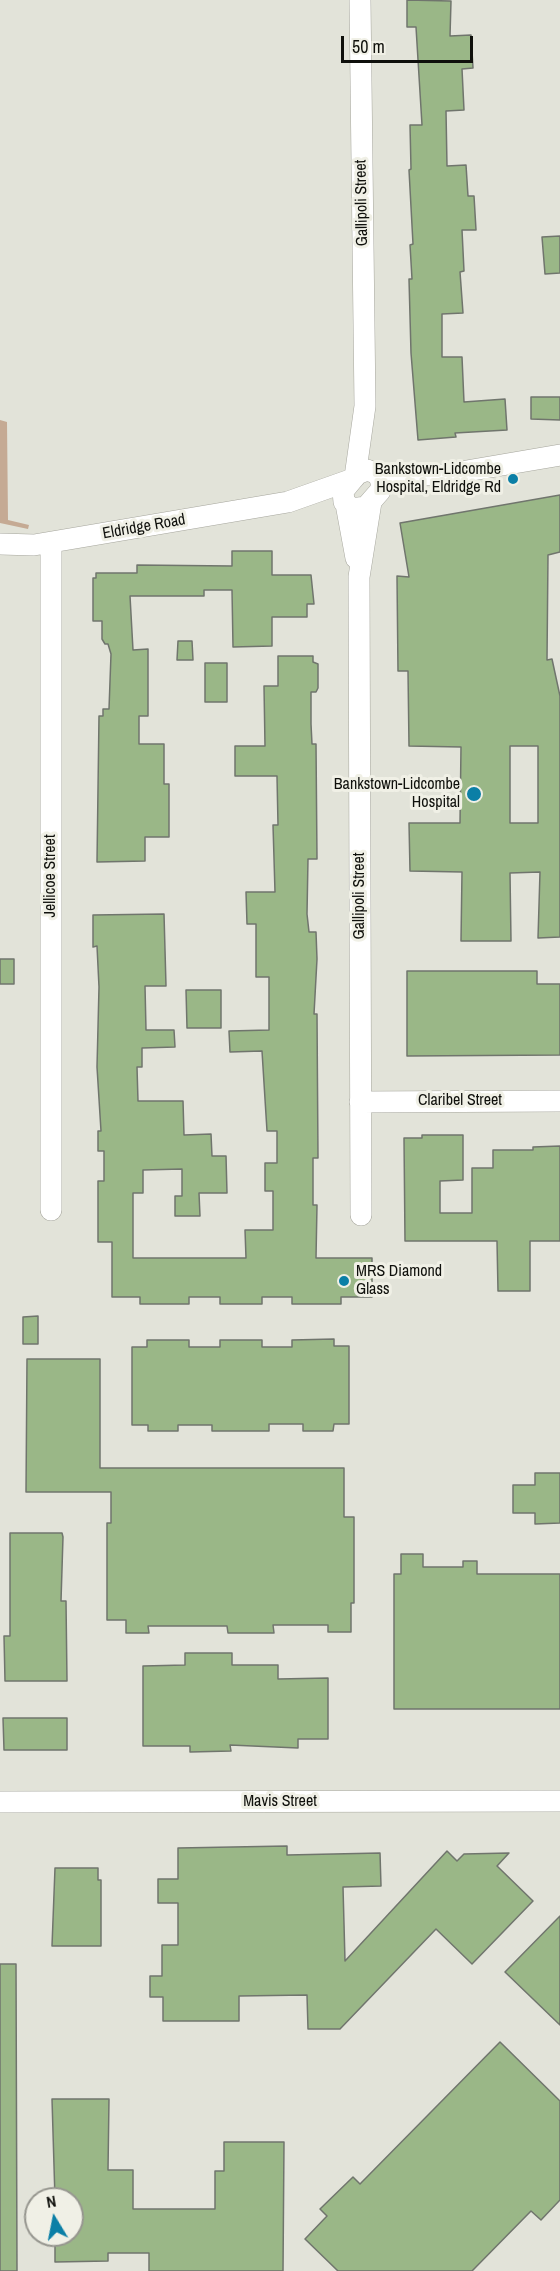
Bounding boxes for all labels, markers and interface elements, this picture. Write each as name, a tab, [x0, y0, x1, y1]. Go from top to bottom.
scale bar	[344, 24, 476, 62]
text: 50 m	[352, 34, 385, 59]
street label: Gallipoli Street	[352, 159, 372, 247]
place label: Bankstown-Lidcombe Hospital, Eldridge Rd	[375, 460, 501, 498]
marker: Bankstown-Lidcombe Hospital, Eldridge Rd	[506, 472, 520, 486]
street label: Eldridge Road	[101, 510, 187, 544]
place label: Bankstown-Lidcombe Hospital	[334, 775, 460, 813]
marker: Bankstown-Lidcombe Hospital	[465, 785, 483, 803]
street label: Jellicoe Street	[41, 834, 61, 918]
street label: Gallipoli Street	[350, 853, 370, 939]
street label: Claribel Street	[418, 1091, 502, 1111]
place label: MRS Diamond Glass	[356, 1262, 442, 1300]
marker: MRS Diamond Glass	[337, 1274, 351, 1288]
street label: Mavis Street	[243, 1792, 317, 1812]
north arrow	[24, 2187, 84, 2247]
text: N	[45, 2190, 58, 2213]

